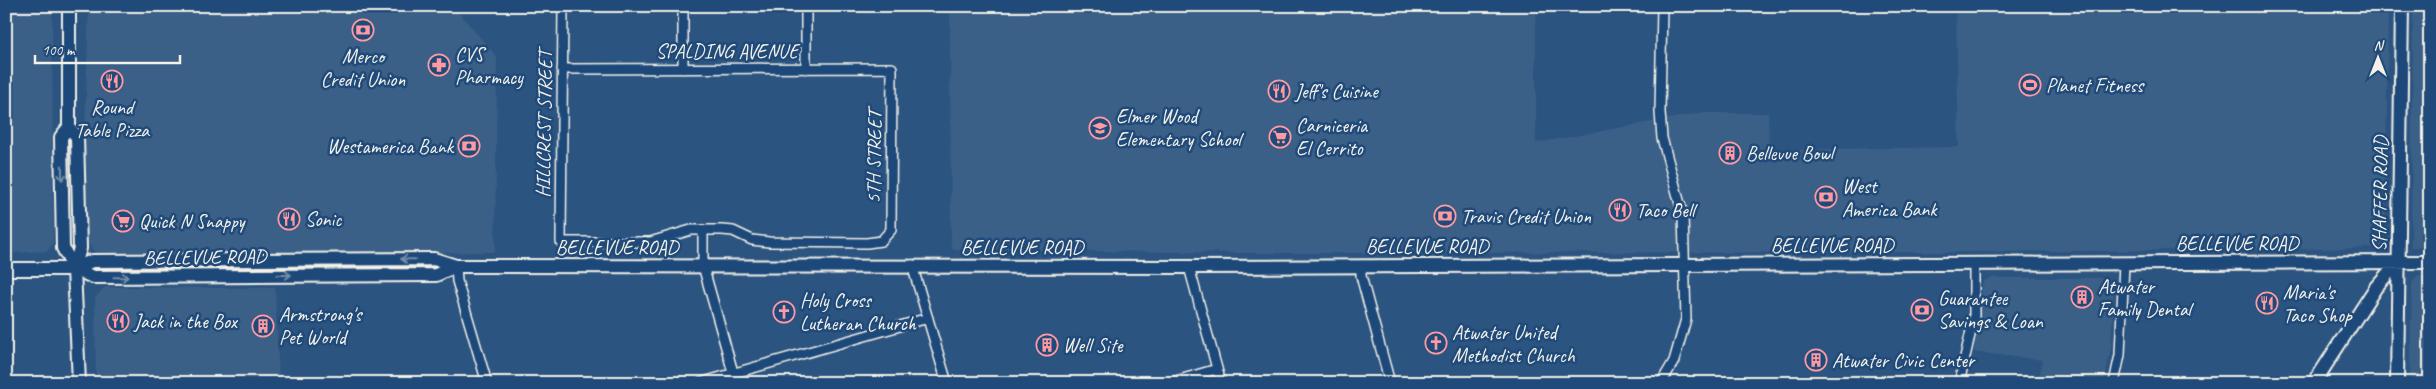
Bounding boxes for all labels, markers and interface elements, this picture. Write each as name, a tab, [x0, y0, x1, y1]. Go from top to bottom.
bank icon: Merco Credit Union	[351, 18, 375, 42]
scale bar	[35, 32, 180, 64]
north arrow	[2354, 32, 2404, 82]
text: N	[2374, 37, 2385, 54]
street label: SPALDING AVENUE	[656, 39, 801, 64]
text: 100 m	[42, 41, 76, 60]
place label: CVS Pharmacy	[455, 42, 524, 90]
place label: Merco Credit Union	[321, 44, 406, 92]
street label: HILLCREST STREET	[530, 45, 558, 198]
pharmacy icon: CVS Pharmacy	[427, 53, 451, 77]
restaurant icon: Round Table Pizza	[100, 69, 124, 93]
sports icon: Planet Fitness	[2018, 73, 2042, 97]
place label: Planet Fitness	[2046, 73, 2145, 98]
restaurant icon: Jeff's Cuisine	[1267, 79, 1291, 103]
place label: Jeff's Cuisine	[1294, 79, 1379, 104]
place label: Round Table Pizza	[75, 95, 150, 143]
place label: Elmer Wood Elementary School	[1116, 104, 1244, 152]
street label: 5TH STREET	[861, 105, 887, 204]
place label: Carniceria El Cerrito	[1296, 113, 1369, 161]
school or university icon: Elmer Wood Elementary School	[1088, 116, 1112, 140]
supermarket icon: Carniceria El Cerrito	[1268, 125, 1292, 149]
place label: Westamerica Bank	[327, 134, 455, 159]
bank icon: Westamerica Bank	[457, 134, 481, 158]
street label: SHAFFER ROAD	[2366, 135, 2394, 252]
building icon: Bellevue Bowl	[1718, 141, 1742, 165]
place label: Bellevue Bowl	[1746, 141, 1837, 166]
one-way arrow	[57, 165, 66, 181]
place label: West America Bank	[1842, 174, 1938, 222]
bank icon: West America Bank	[1814, 185, 1838, 209]
restaurant icon: Taco Bell	[1608, 198, 1632, 222]
place label: Taco Bell	[1636, 198, 1698, 223]
bank icon: Travis Credit Union	[1433, 204, 1457, 228]
place label: Travis Credit Union	[1461, 204, 1592, 229]
restaurant icon: Sonic	[277, 207, 301, 231]
place label: Sonic	[305, 207, 342, 232]
supermarket icon: Quick N Snappy	[111, 209, 135, 233]
place label: Quick N Snappy	[139, 209, 247, 234]
street label: BELLEVUE ROAD	[2176, 231, 2301, 256]
street label: BELLEVUE ROAD	[1771, 233, 1896, 258]
street label: BELLEVUE ROAD	[1366, 234, 1491, 259]
street label: BELLEVUE ROAD	[556, 235, 681, 260]
street label: BELLEVUE ROAD	[961, 235, 1086, 260]
street label: BELLEVUE ROAD	[144, 243, 269, 271]
one-way arrow	[401, 254, 417, 264]
one-way arrow	[275, 270, 291, 280]
one-way arrow	[112, 272, 129, 282]
place label: Atwater Family Dental	[2098, 274, 2195, 322]
place label: Maria's Taco Shop	[2283, 280, 2353, 328]
building icon: Atwater Family Dental	[2070, 285, 2094, 309]
place label: Guarantee Savings & Loan	[1938, 286, 2044, 334]
place label: Holy Cross Lutheran Church	[800, 288, 917, 336]
restaurant icon: Maria's Taco Shop	[2255, 291, 2279, 315]
bank icon: Guarantee Savings & Loan	[1910, 298, 1934, 322]
church icon: Holy Cross Lutheran Church	[772, 300, 796, 324]
place label: Armstrong's Pet World	[279, 302, 363, 350]
restaurant icon: Jack in the Box	[106, 309, 130, 333]
place label: Jack in the Box	[133, 309, 239, 334]
building icon: Armstrong's Pet World	[251, 314, 275, 338]
place label: Atwater United Methodist Church	[1452, 320, 1576, 368]
church icon: Atwater United Methodist Church	[1424, 331, 1448, 355]
building icon: Well Site	[1035, 333, 1059, 357]
place label: Well Site	[1063, 333, 1124, 358]
building icon: Atwater Civic Center	[1804, 348, 1828, 372]
place label: Atwater Civic Center	[1832, 348, 1976, 373]

